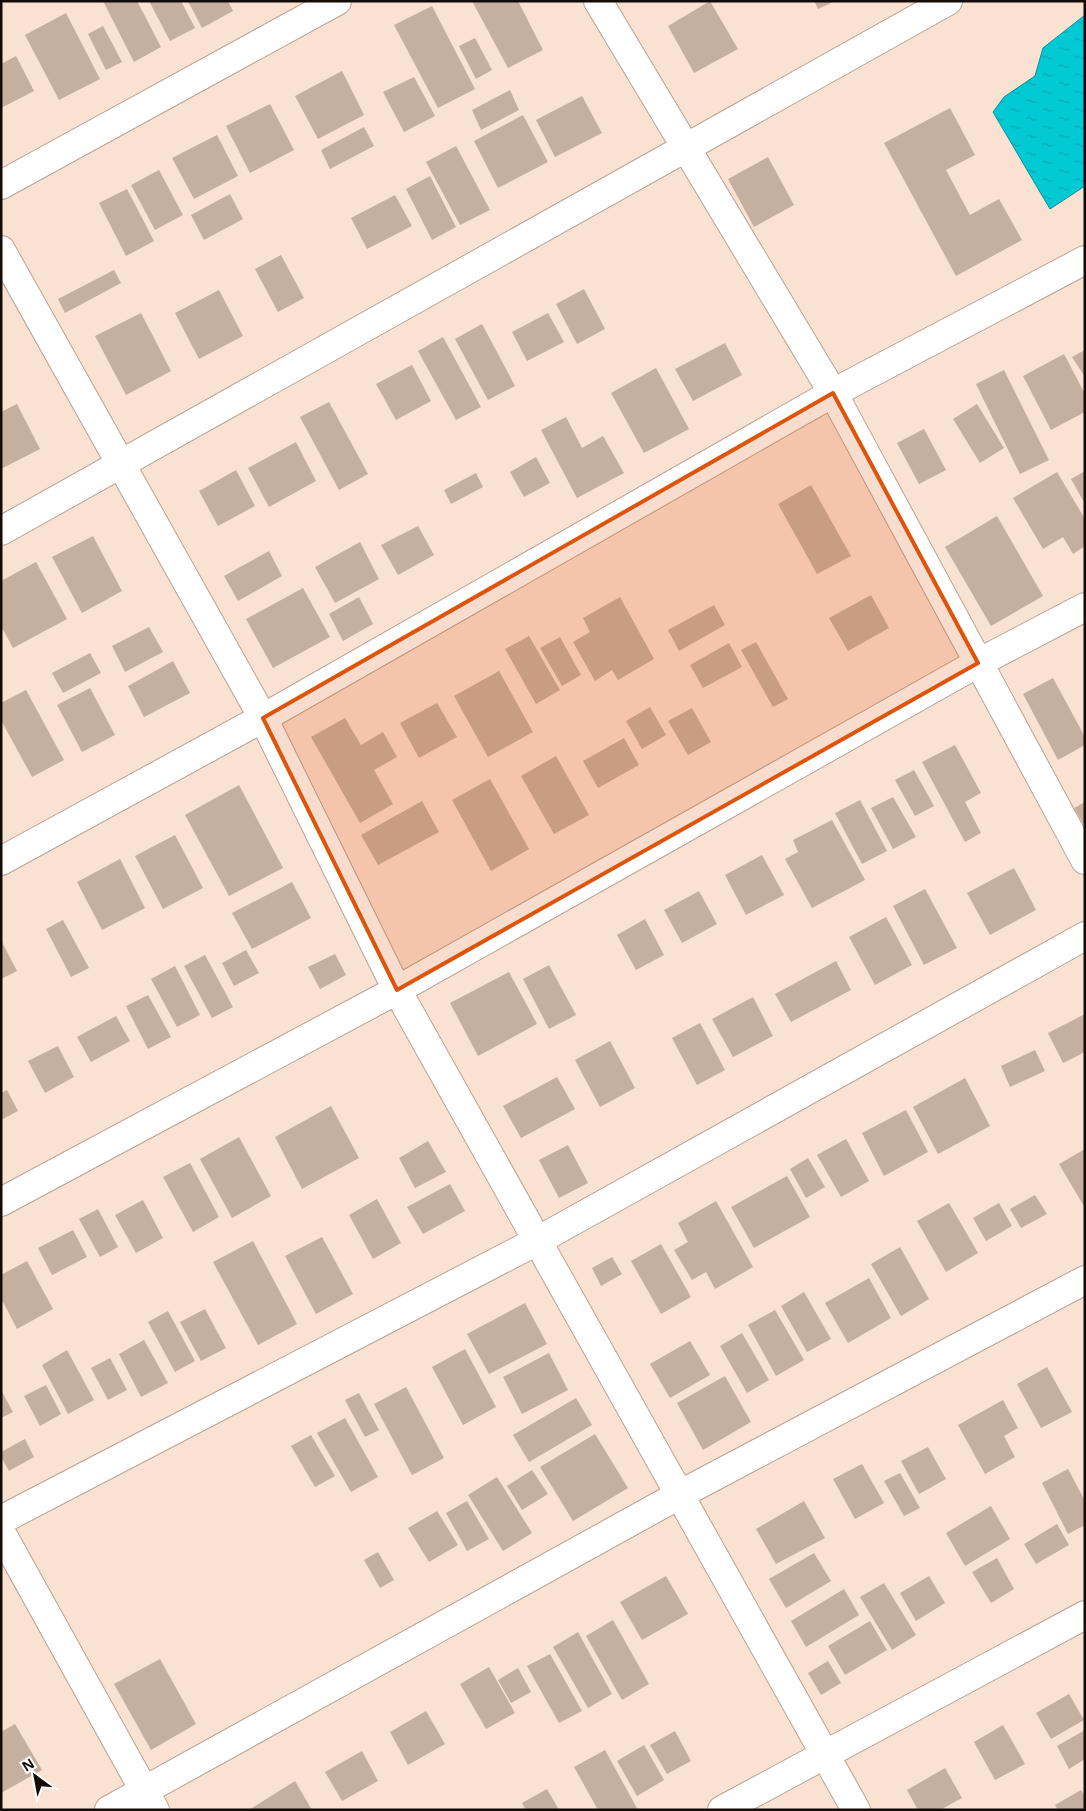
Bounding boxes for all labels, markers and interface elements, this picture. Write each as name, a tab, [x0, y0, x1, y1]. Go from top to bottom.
north arrow	[10, 1751, 60, 1801]
text: N	[18, 1753, 38, 1776]

